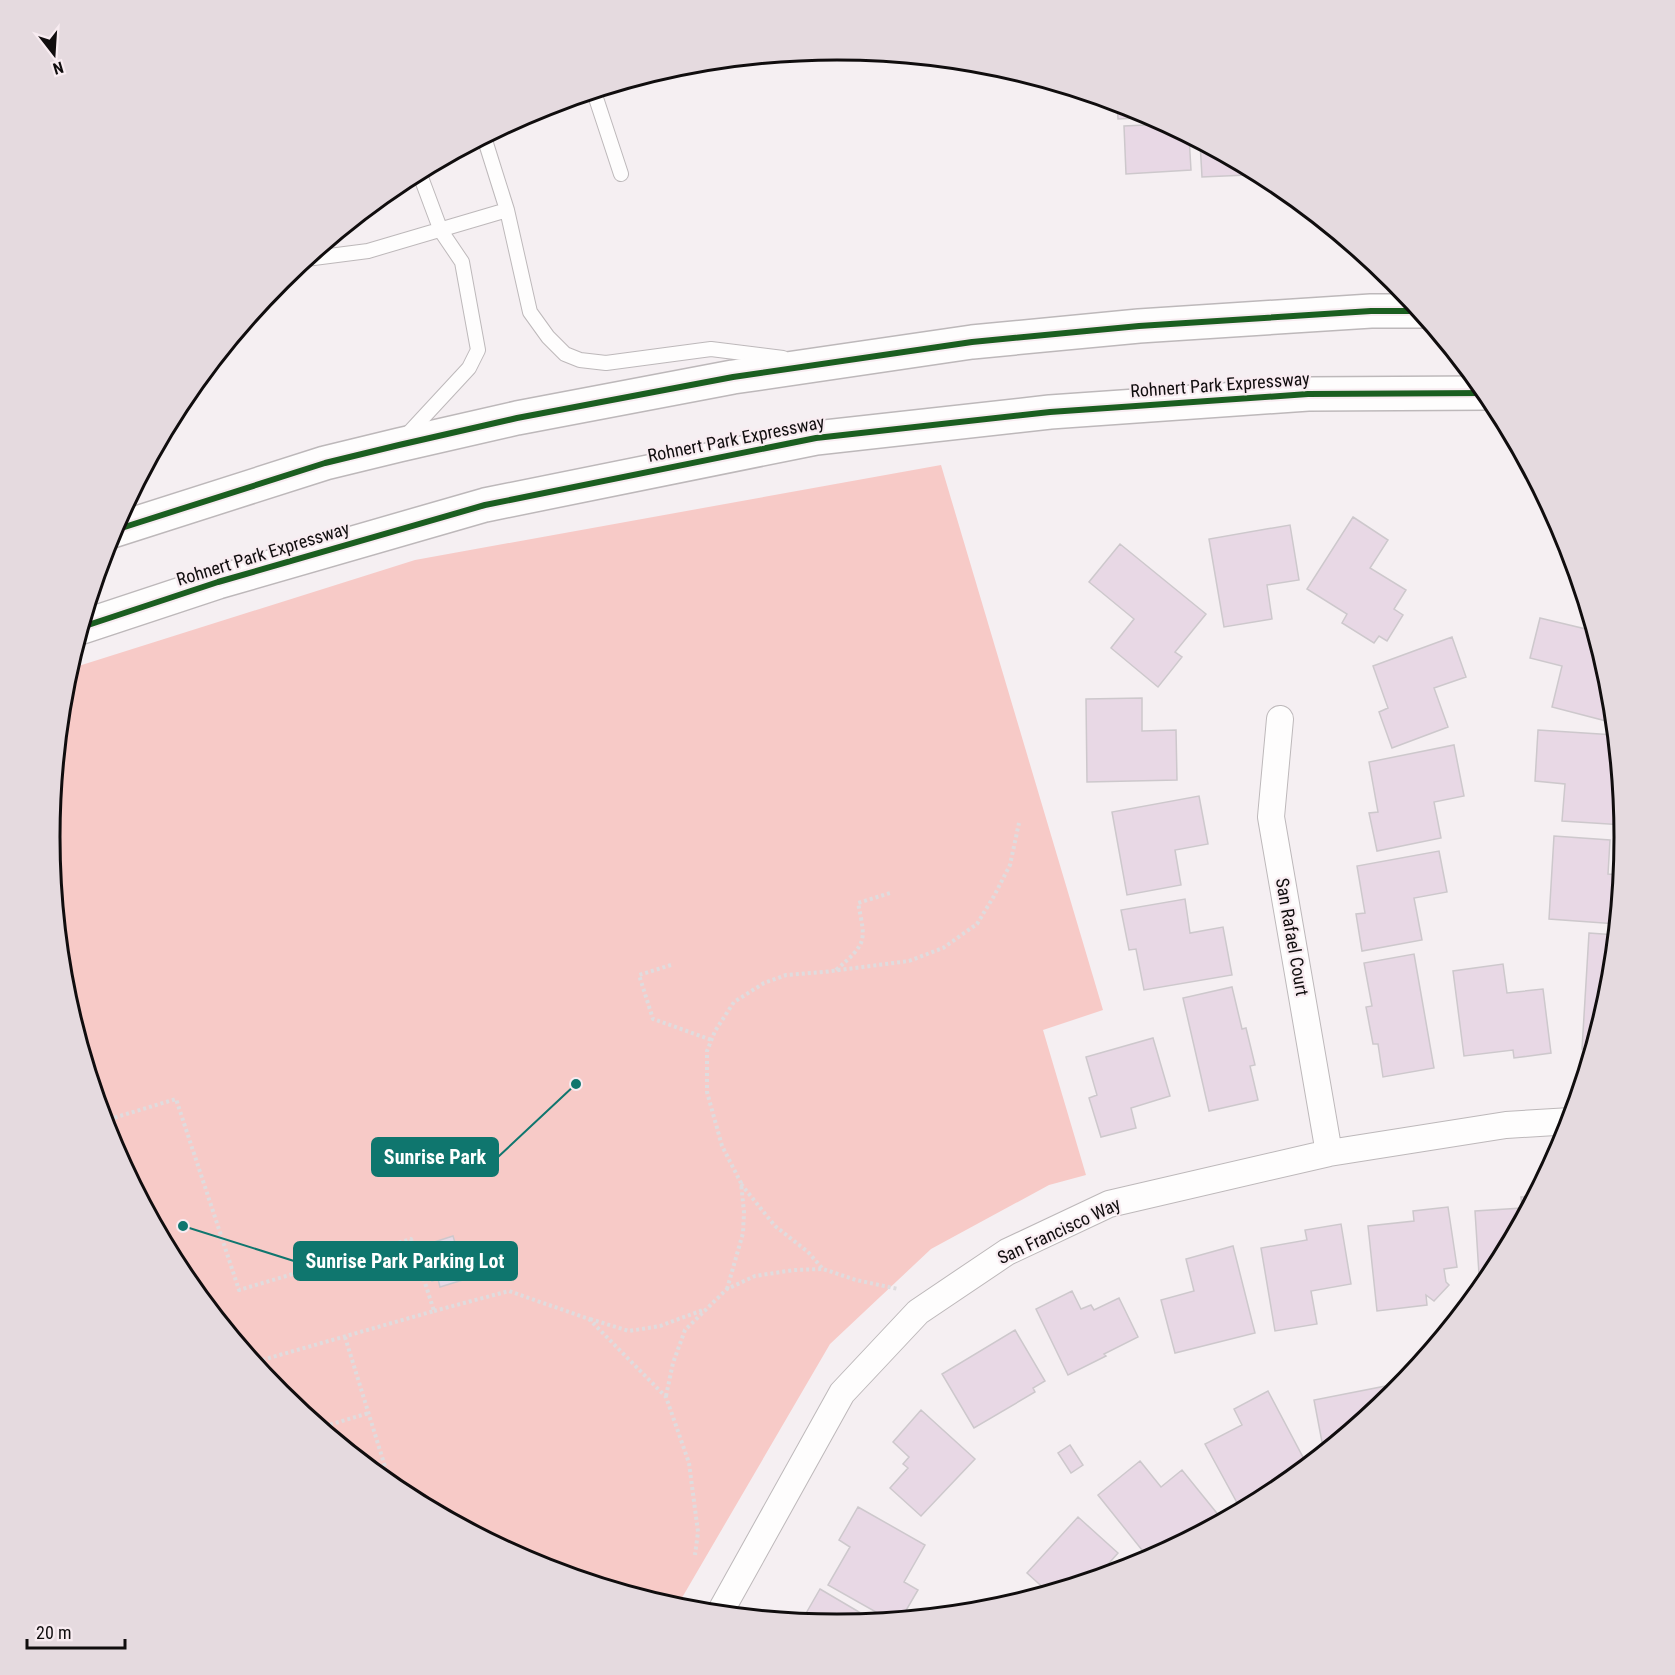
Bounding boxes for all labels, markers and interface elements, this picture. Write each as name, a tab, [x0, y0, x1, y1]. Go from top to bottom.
north arrow	[24, 24, 84, 84]
text: N	[51, 57, 66, 78]
street label: Rohnert Park Expressway	[1130, 368, 1311, 401]
street label: Rohnert Park Expressway	[646, 411, 827, 466]
street label: Rohnert Park Expressway	[174, 517, 352, 590]
street label: San Rafael Court	[1272, 876, 1313, 997]
callout: Sunrise Park	[372, 1138, 498, 1176]
text: Sunrise Park	[384, 1145, 487, 1169]
street label: San Francisco Way	[994, 1193, 1124, 1268]
callout: Sunrise Park Parking Lot	[294, 1242, 517, 1280]
text: Sunrise Park Parking Lot	[306, 1249, 504, 1273]
scale bar	[27, 1612, 124, 1650]
text: 20 m	[36, 1622, 71, 1643]

